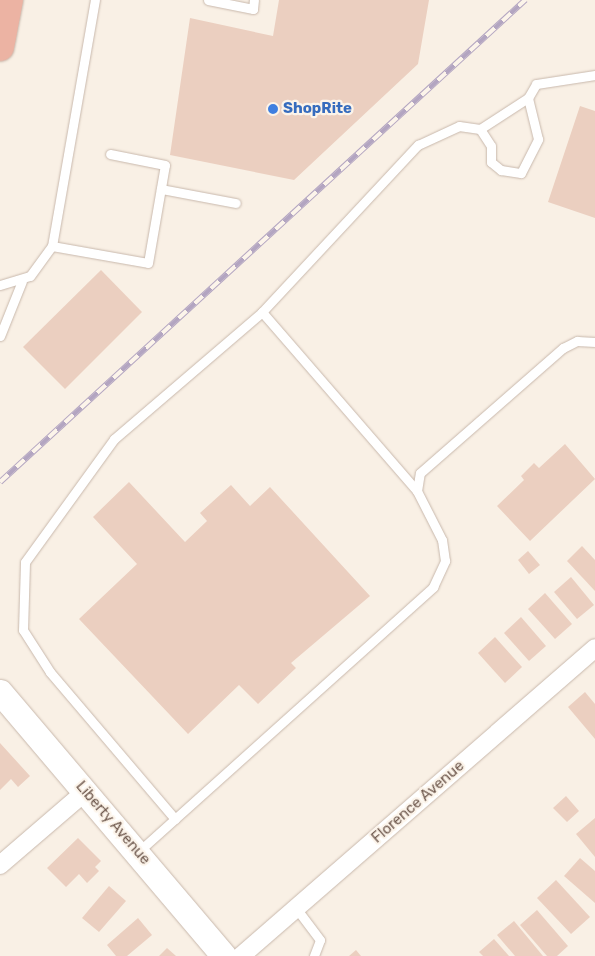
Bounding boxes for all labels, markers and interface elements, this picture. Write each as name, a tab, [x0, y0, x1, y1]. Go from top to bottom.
place label: ShopRite	[283, 100, 352, 118]
marker: ShopRite	[267, 103, 279, 115]
street label: Florence Avenue	[368, 757, 468, 847]
street label: Liberty Avenue	[72, 777, 154, 869]

